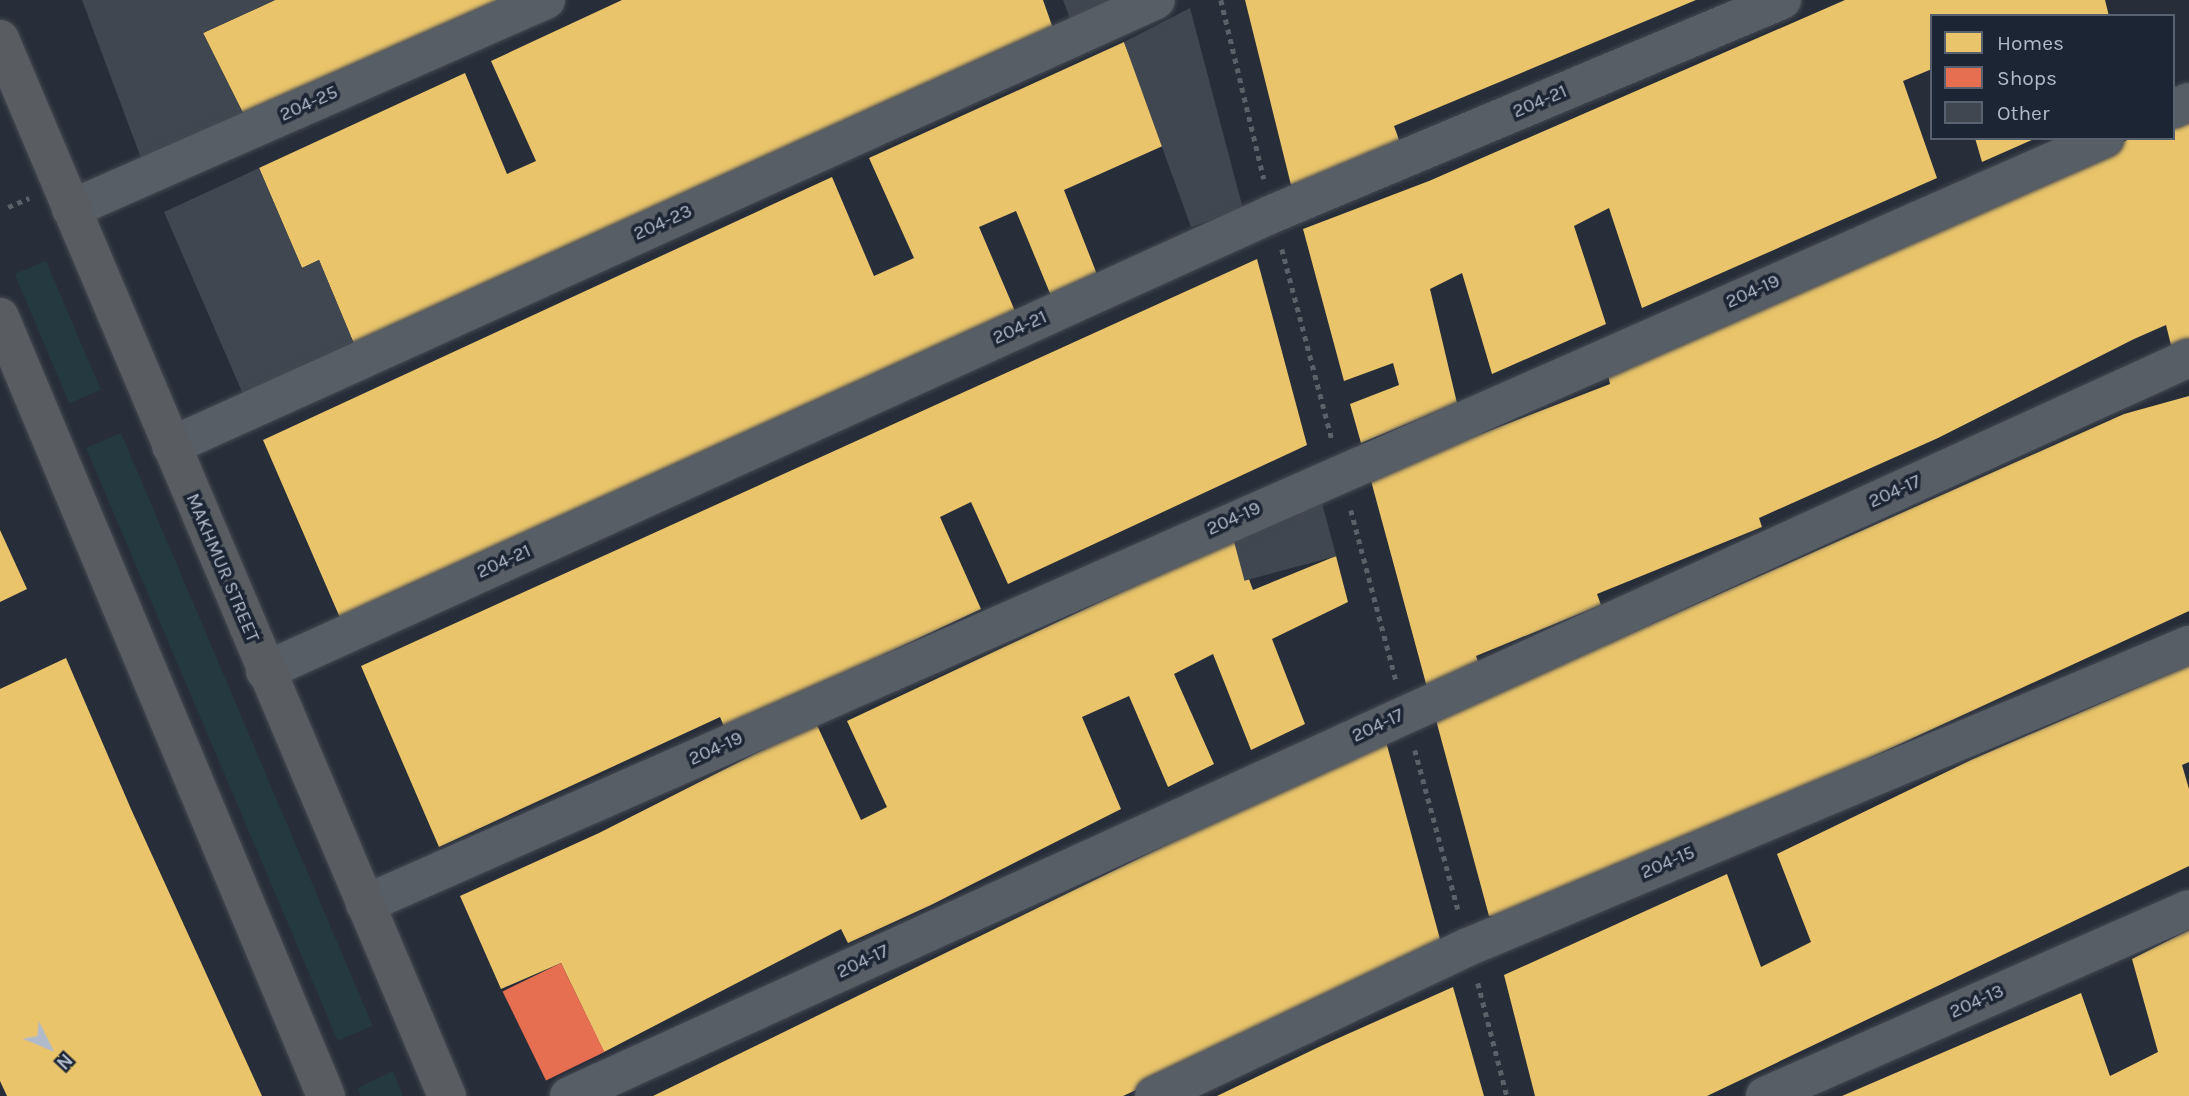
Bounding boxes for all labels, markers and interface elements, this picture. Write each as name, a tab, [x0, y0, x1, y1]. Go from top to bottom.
legend	[1930, 14, 2175, 140]
text: Homes	[1997, 31, 2064, 55]
text: Shops	[1997, 66, 2057, 90]
street label: 204-21	[1509, 80, 1571, 124]
street label: 204-25	[276, 81, 342, 127]
text: Other	[1997, 101, 2050, 125]
street label: 204-23	[630, 200, 696, 246]
street label: 204-19	[1722, 270, 1784, 314]
street label: 204-21	[989, 306, 1051, 350]
street label: 204-17	[1865, 470, 1925, 514]
street label: MAKHMUR STREET	[180, 490, 264, 646]
street label: 204-19	[1203, 497, 1265, 541]
street label: 204-21	[473, 540, 535, 584]
street label: 204-17	[1348, 704, 1408, 748]
street label: 204-19	[685, 727, 747, 771]
street label: 204-15	[1638, 841, 1698, 885]
street label: 204-17	[833, 940, 893, 984]
street label: 204-13	[1946, 980, 2008, 1024]
north arrow	[14, 1012, 84, 1082]
text: N	[52, 1049, 77, 1074]

